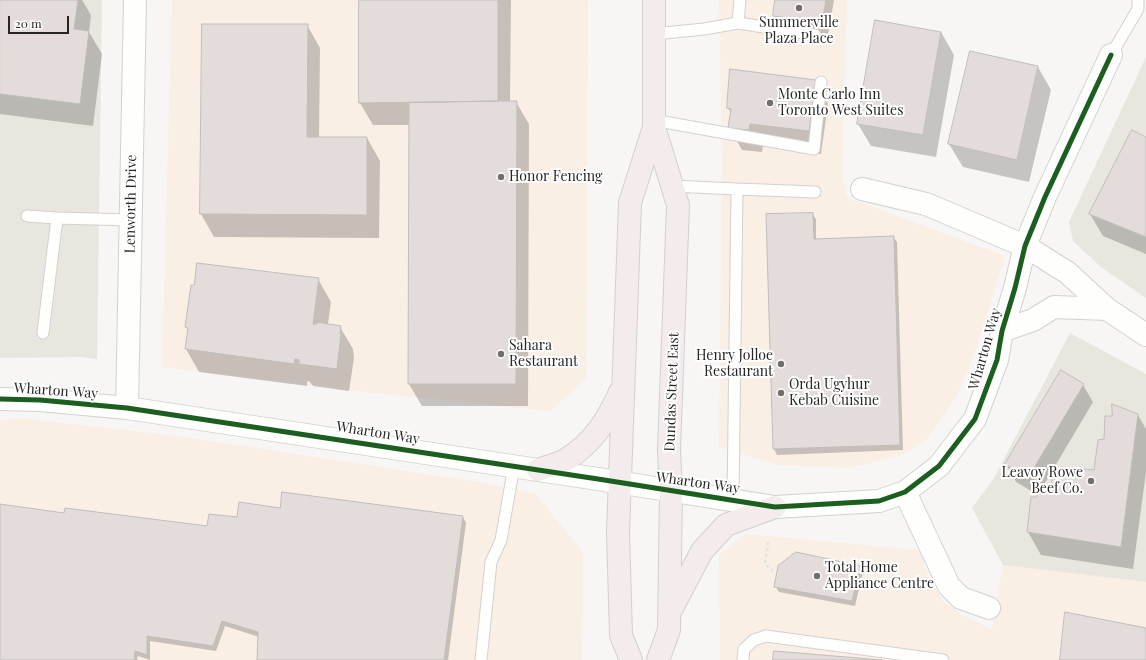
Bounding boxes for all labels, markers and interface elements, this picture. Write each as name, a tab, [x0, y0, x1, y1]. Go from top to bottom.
marker: Summerville Plaza Place	[794, 3, 804, 13]
scale bar	[10, 8, 71, 34]
text: 20 m	[15, 15, 42, 31]
place label: Summerville Plaza Place	[759, 15, 839, 48]
place label: Monte Carlo Inn Toronto West Suites	[778, 87, 903, 120]
marker: Monte Carlo Inn Toronto West Suites	[765, 98, 775, 108]
street label: Lenworth Drive	[122, 154, 140, 254]
place label: Honor Fencing	[509, 169, 602, 185]
marker: Honor Fencing	[496, 172, 506, 182]
street label: Wharton Way	[965, 306, 1005, 392]
street label: Dundas Street East	[662, 332, 682, 452]
place label: Sahara Restaurant	[509, 338, 578, 370]
place label: Henry Jolloe Restaurant	[696, 348, 773, 380]
marker: Sahara Restaurant	[496, 349, 506, 359]
marker: Henry Jolloe Restaurant	[776, 359, 786, 369]
place label: Orda Ugyhur Kebab Cuisine	[789, 377, 879, 410]
street label: Wharton Way	[13, 380, 99, 402]
marker: Orda Ugyhur Kebab Cuisine	[776, 388, 786, 398]
street label: Wharton Way	[335, 418, 421, 448]
place label: Leavoy Rowe Beef Co.	[1002, 465, 1083, 498]
street label: Wharton Way	[655, 469, 741, 497]
marker: Leavoy Rowe Beef Co.	[1086, 476, 1096, 486]
place label: Total Home Appliance Centre	[825, 560, 934, 592]
marker: Total Home Appliance Centre	[812, 571, 822, 581]

